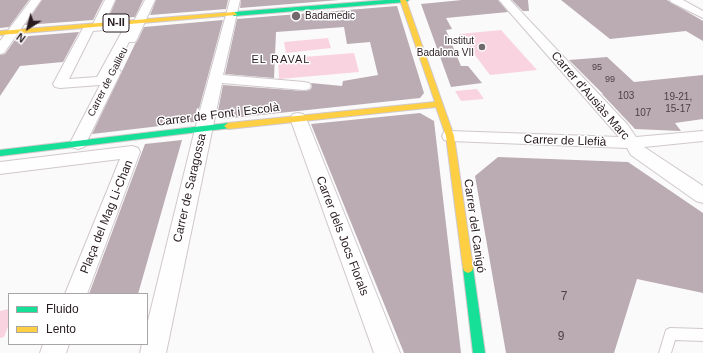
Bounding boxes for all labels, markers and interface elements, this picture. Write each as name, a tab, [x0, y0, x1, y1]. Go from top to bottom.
north arrow	[8, 8, 48, 48]
marker: Badamedic	[290, 10, 302, 22]
place label: Badamedic	[305, 10, 355, 22]
road number: N-II	[103, 14, 129, 32]
text: N	[14, 31, 28, 45]
place label: Institut Badalona VII	[417, 35, 474, 58]
marker: Institut Badalona VII	[477, 42, 487, 52]
street label: Carrer de Galileu	[85, 45, 131, 119]
street label: Carrer d'Ausiàs Marc	[548, 49, 632, 143]
district label: EL RAVAL	[252, 53, 310, 67]
house number: 95	[592, 63, 602, 73]
house number: 99	[605, 75, 615, 85]
house number: 103	[618, 90, 634, 102]
house number: 19-21, 15-17	[664, 91, 692, 114]
street label: Carrer de Font i Escolà	[156, 100, 280, 130]
house number: 107	[635, 107, 651, 119]
street label: Carrer de Saragossa	[170, 132, 210, 244]
street label: Carrer de Llefià	[523, 132, 607, 150]
street label: Plaça del Mag Li-Chan	[78, 158, 136, 276]
street label: Carrer dels Jocs Florals	[313, 174, 371, 298]
street label: Carrer del Canigó	[460, 178, 488, 274]
house number: 7	[561, 290, 567, 304]
legend	[8, 293, 148, 345]
text: Fluido	[46, 302, 79, 316]
text: Lento	[46, 322, 76, 336]
house number: 9	[558, 330, 564, 344]

